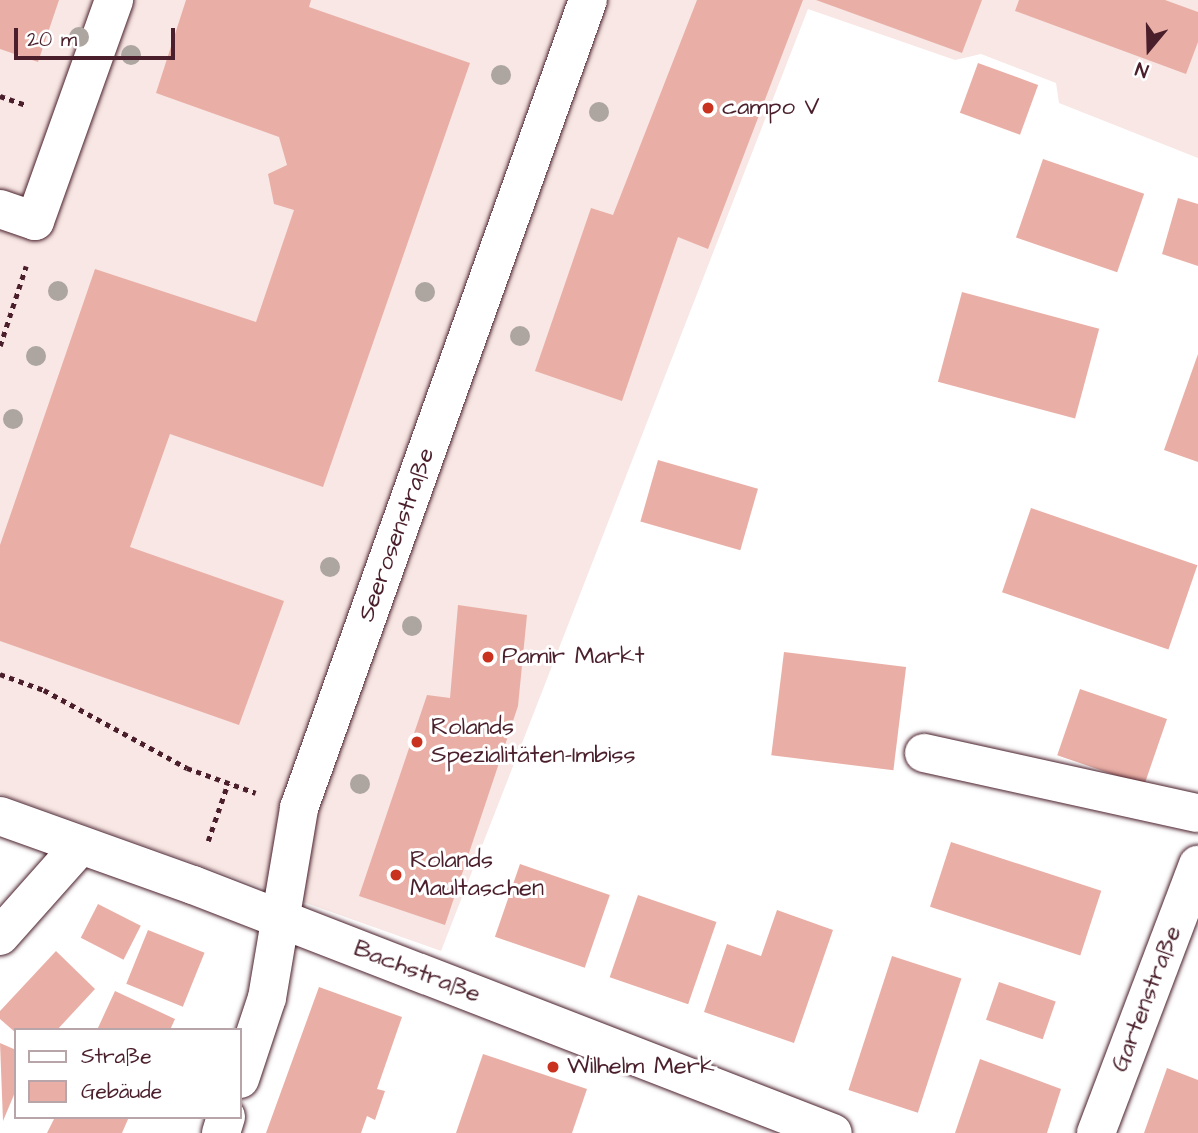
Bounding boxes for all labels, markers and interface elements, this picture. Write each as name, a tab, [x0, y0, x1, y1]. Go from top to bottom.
scale bar	[18, 14, 178, 58]
north arrow	[1114, 14, 1184, 84]
text: 20 m	[27, 25, 77, 54]
text: N	[1132, 55, 1152, 84]
place label: campo V	[722, 94, 820, 122]
marker: campo V	[700, 100, 716, 116]
street label: Seerosenstraße	[352, 444, 442, 626]
place label: Pamir Markt	[502, 643, 644, 671]
marker: Pamir Markt	[480, 649, 496, 665]
place label: Rolands Spezialitäten-Imbiss	[431, 714, 635, 770]
marker: Rolands Spezialitäten-Imbiss	[409, 734, 425, 750]
place label: Rolands Maultaschen	[410, 847, 544, 903]
marker: Rolands Maultaschen	[388, 867, 404, 883]
street label: Gartenstraße	[1106, 922, 1188, 1076]
street label: Bachstraße	[349, 935, 485, 1009]
legend	[14, 1028, 242, 1119]
text: Straße	[81, 1042, 152, 1071]
place label: Wilhelm Merk	[567, 1053, 715, 1081]
marker: Wilhelm Merk	[545, 1059, 561, 1075]
text: Gebäude	[81, 1077, 162, 1106]

